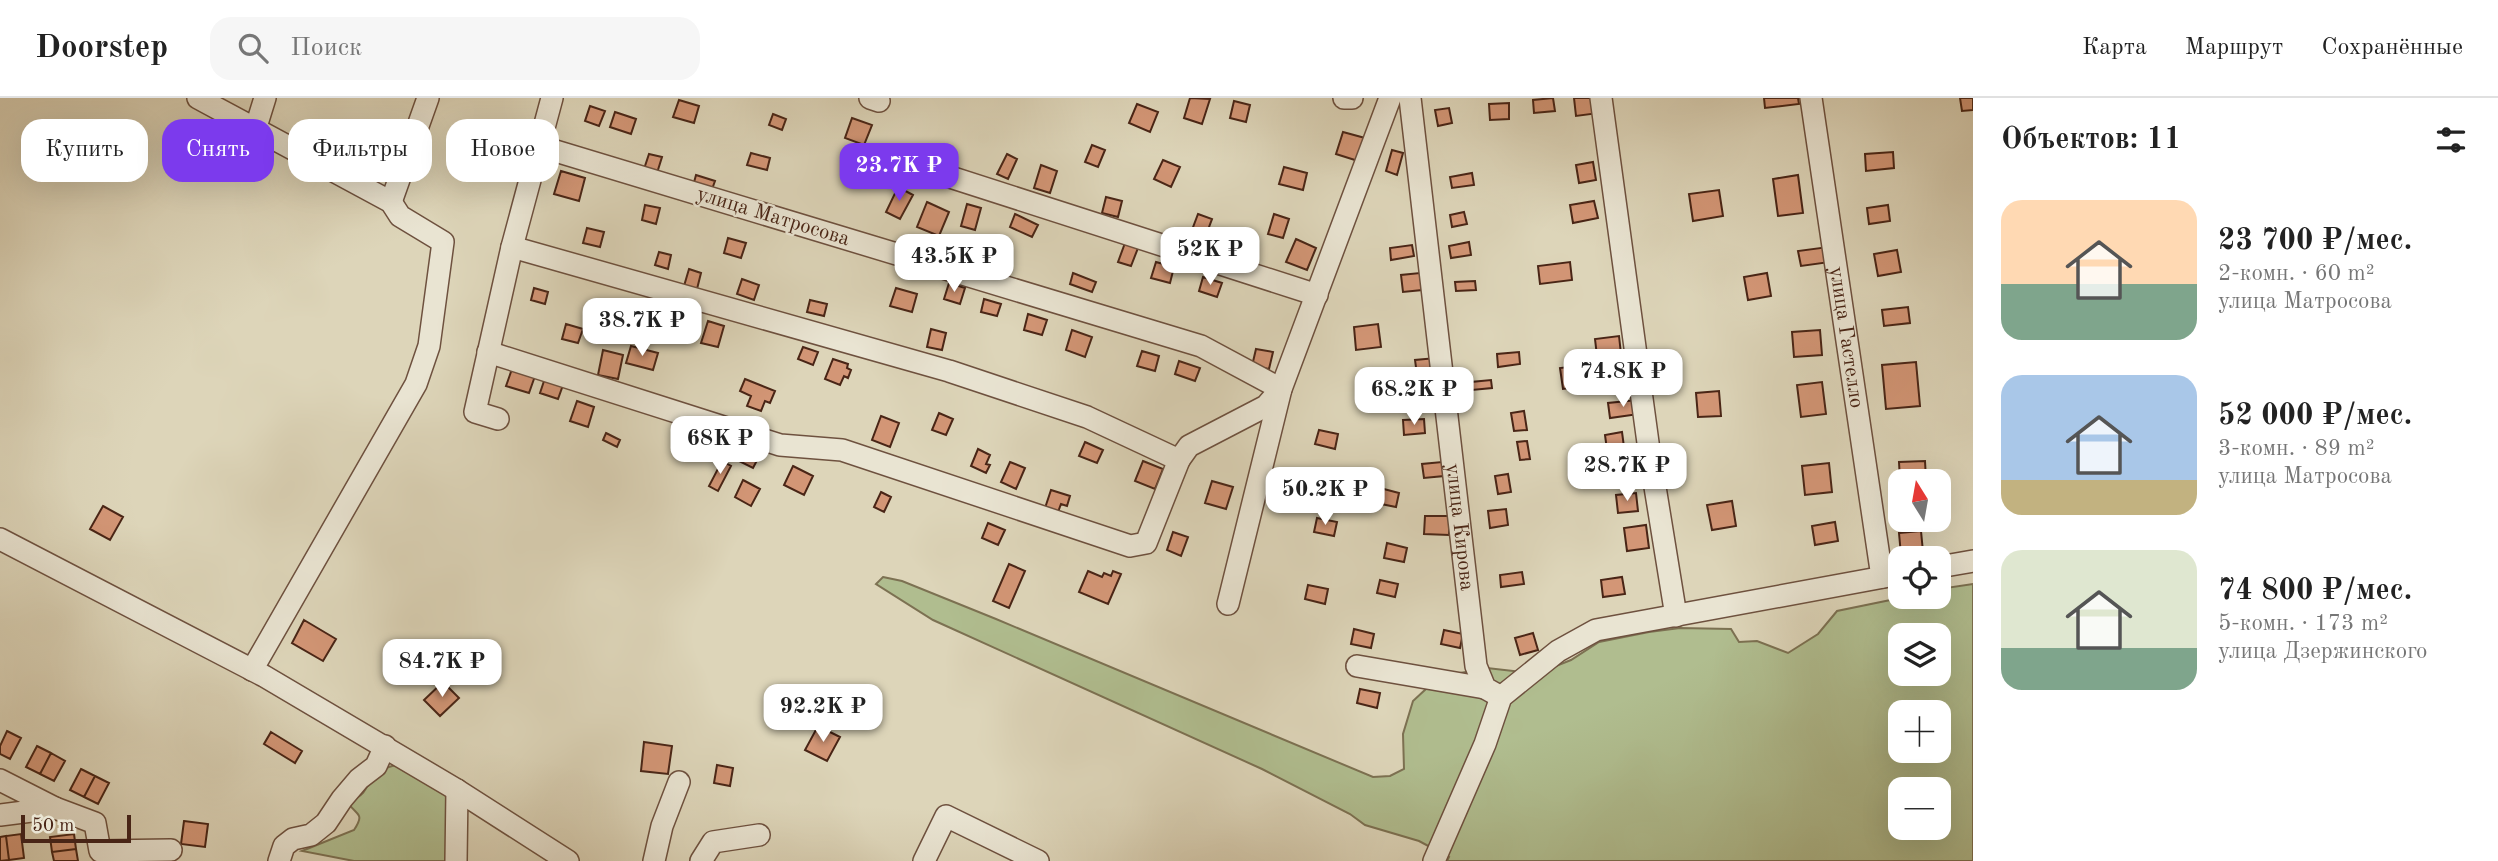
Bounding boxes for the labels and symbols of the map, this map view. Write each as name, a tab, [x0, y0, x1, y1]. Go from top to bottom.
pin: 23.7K ₽	[834, 144, 964, 203]
street label: улица Матросова	[694, 184, 852, 250]
pin: 52K ₽	[1161, 228, 1259, 287]
pin: 43.5K ₽	[889, 234, 1019, 294]
street label: улица Гастелло	[1826, 265, 1867, 410]
pin: 38.7K ₽	[577, 299, 707, 358]
pin: 74.8K ₽	[1558, 350, 1688, 409]
pin: 68.2K ₽	[1349, 368, 1479, 427]
pin: 68K ₽	[671, 416, 769, 476]
pin: 28.7K ₽	[1562, 444, 1692, 503]
street label: улица Кирова	[1442, 462, 1478, 592]
pin: 50.2K ₽	[1260, 468, 1390, 527]
north arrow	[1888, 469, 1951, 532]
pin: 84.7K ₽	[377, 640, 507, 699]
pin: 92.2K ₽	[758, 684, 888, 744]
scale bar	[21, 812, 131, 844]

